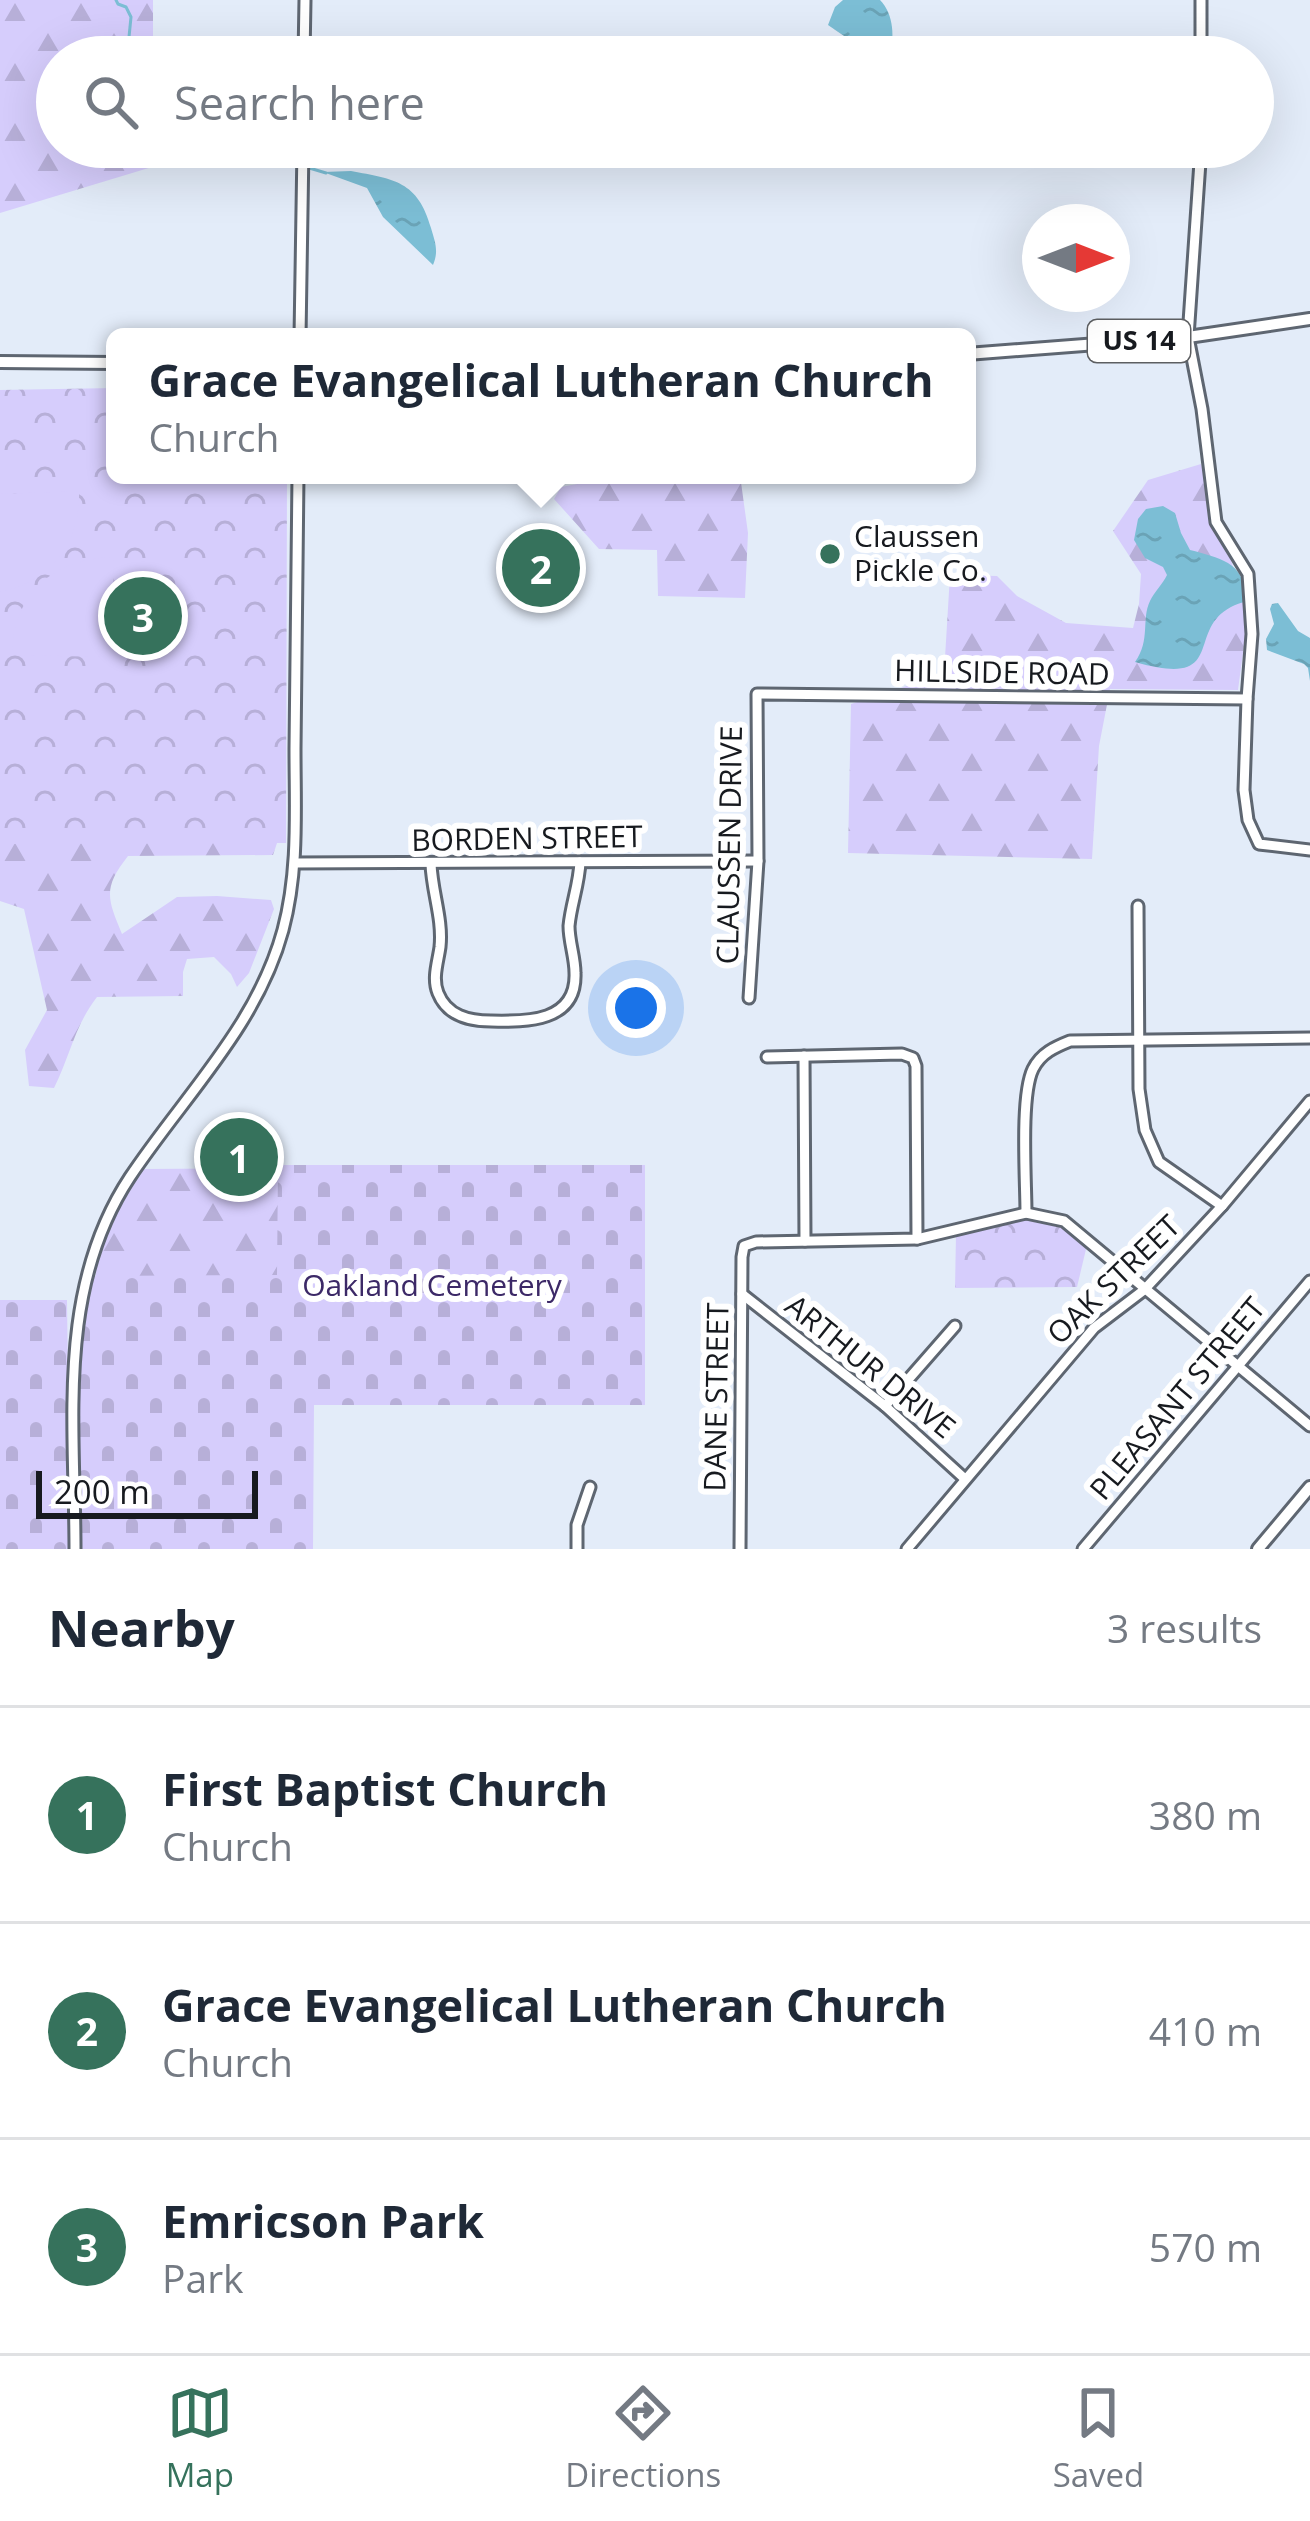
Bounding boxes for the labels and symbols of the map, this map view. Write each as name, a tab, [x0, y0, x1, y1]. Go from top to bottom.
north arrow	[1022, 204, 1130, 312]
road number: US 14	[1088, 320, 1190, 362]
place label: Claussen Pickle Co.	[854, 515, 987, 590]
pin: 2	[502, 523, 580, 613]
marker: Claussen Pickle Co.	[817, 541, 843, 567]
pin: 3	[104, 571, 182, 661]
street label: HILLSIDE ROAD	[894, 649, 1110, 694]
street label: CLAUSSEN DRIVE	[706, 725, 751, 965]
street label: BORDEN STREET	[411, 815, 643, 860]
your location	[606, 978, 666, 1038]
pin: 1	[200, 1112, 278, 1202]
street label: OAK STREET	[1038, 1205, 1189, 1353]
park label: Oakland Cemetery	[302, 1264, 563, 1305]
street label: ARTHUR DRIVE	[777, 1285, 964, 1447]
street label: PLEASANT STREET	[1080, 1288, 1274, 1508]
street label: DANE STREET	[693, 1302, 738, 1492]
scale bar	[36, 1465, 258, 1518]

